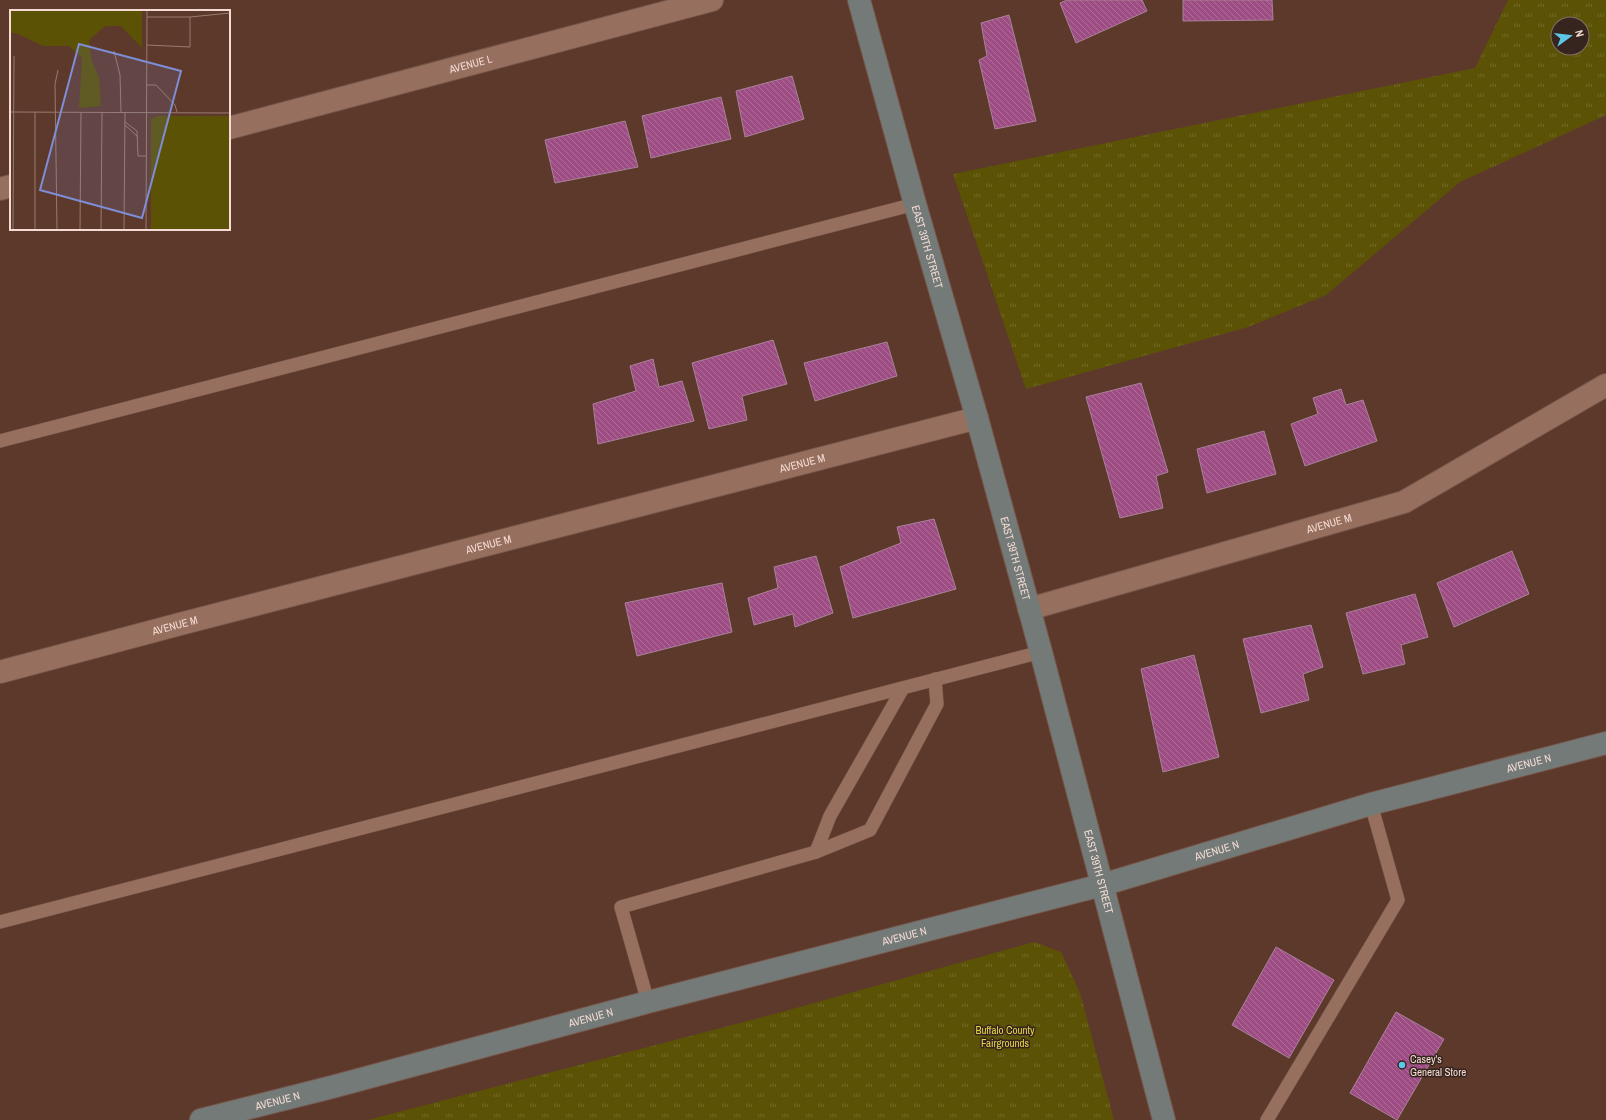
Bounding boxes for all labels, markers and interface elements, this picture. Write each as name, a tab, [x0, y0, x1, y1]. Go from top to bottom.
inset map	[10, 10, 230, 230]
north arrow	[1550, 16, 1590, 56]
text: N	[1572, 28, 1587, 38]
street label: AVENUE L	[447, 52, 494, 77]
street label: EAST 39TH STREET	[909, 203, 946, 291]
street label: AVENUE M	[777, 451, 827, 476]
street label: AVENUE M	[1304, 510, 1353, 537]
street label: EAST 39TH STREET	[997, 515, 1034, 602]
street label: AVENUE M	[463, 532, 513, 557]
street label: AVENUE M	[150, 613, 199, 638]
street label: AVENUE N	[1504, 751, 1552, 776]
street label: EAST 39TH STREET	[1081, 828, 1117, 916]
street label: AVENUE N	[1192, 837, 1241, 864]
street label: AVENUE N	[880, 923, 928, 949]
street label: AVENUE N	[566, 1005, 615, 1030]
park label: Buffalo County Fairgrounds	[975, 1023, 1035, 1050]
place label: Casey's General Store	[1410, 1052, 1466, 1079]
marker: Casey's General Store	[1397, 1060, 1407, 1070]
street label: AVENUE N	[253, 1088, 301, 1113]

